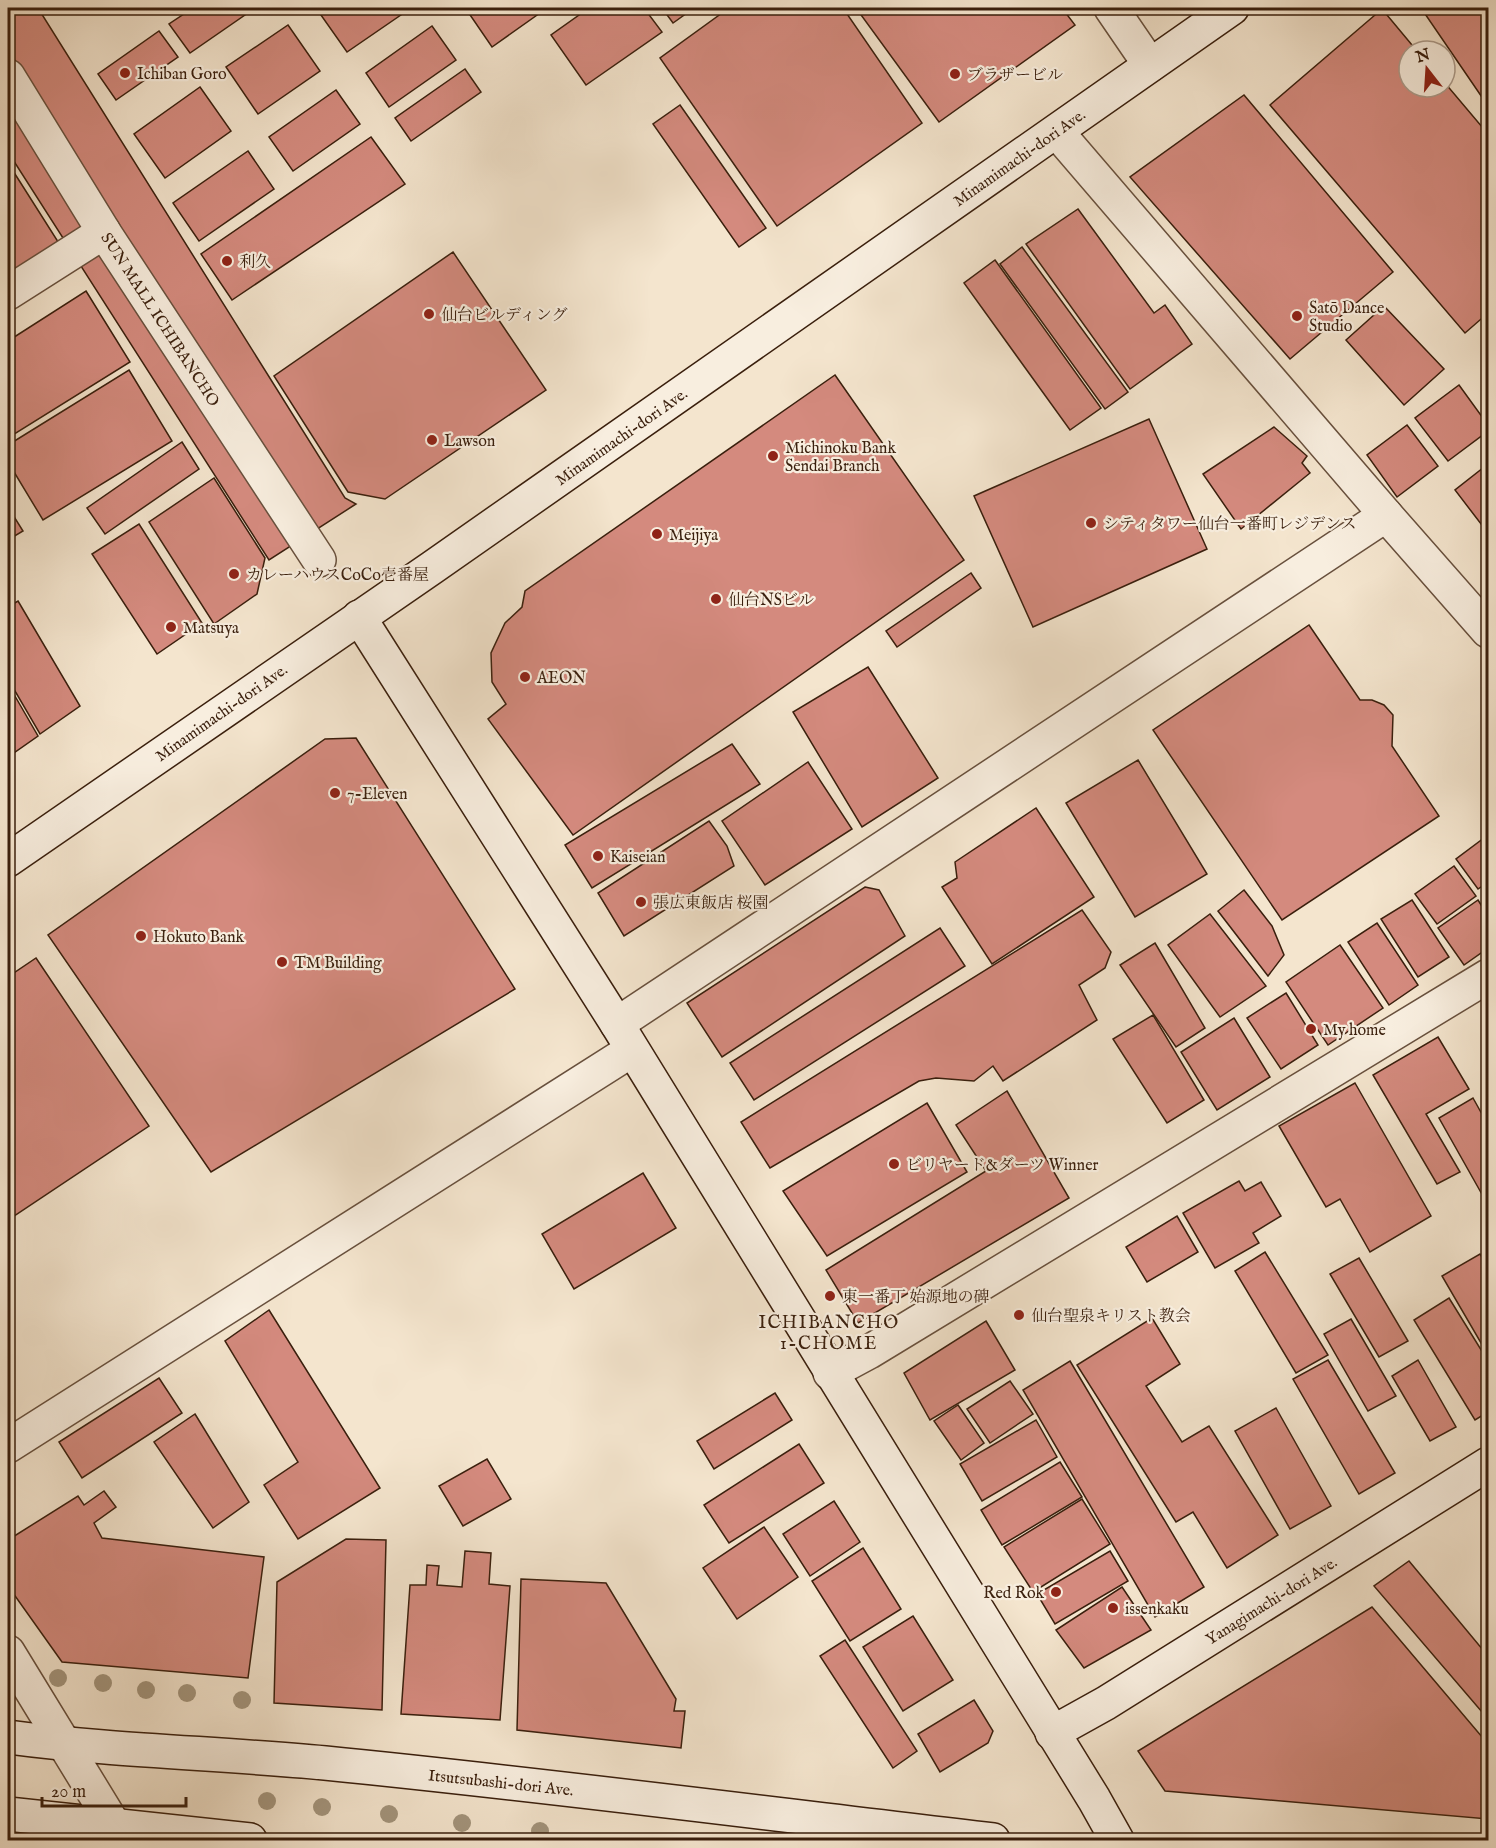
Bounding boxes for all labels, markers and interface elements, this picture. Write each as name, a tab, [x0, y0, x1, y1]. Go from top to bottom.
north arrow	[1397, 39, 1457, 99]
text: N	[1413, 45, 1433, 68]
place label: Ichiban Goro	[137, 65, 227, 85]
marker: Ichiban Goro	[118, 66, 132, 80]
place label: ブラザービル	[967, 66, 1063, 86]
marker: ブラザービル	[948, 67, 962, 81]
street label: Minamimachi-dori Ave.	[950, 105, 1090, 212]
street label: SUN MALL ICHIBANCHO	[96, 229, 223, 411]
place label: 利久	[239, 253, 271, 273]
marker: 利久	[220, 254, 234, 268]
place label: Satō Dance Studio	[1309, 299, 1384, 337]
place label: 仙台ビルディング	[441, 306, 567, 326]
marker: 仙台ビルディング	[422, 307, 436, 321]
marker: Satō Dance Studio	[1290, 309, 1304, 323]
street label: Minamimachi-dori Ave.	[552, 384, 692, 491]
place label: Lawson	[444, 432, 496, 452]
marker: Lawson	[425, 433, 439, 447]
place label: Michinoku Bank Sendai Branch	[785, 439, 896, 477]
marker: Michinoku Bank Sendai Branch	[766, 449, 780, 463]
place label: シティタワー仙台一番町レジデンス	[1103, 515, 1357, 535]
marker: シティタワー仙台一番町レジデンス	[1084, 516, 1098, 530]
place label: Meijiya	[669, 526, 718, 546]
marker: Meijiya	[650, 527, 664, 541]
place label: カレーハウスCoCo壱番屋	[246, 566, 429, 586]
marker: カレーハウスCoCo壱番屋	[227, 567, 241, 581]
place label: 仙台NSビル	[728, 591, 814, 611]
marker: 仙台NSビル	[709, 592, 723, 606]
place label: Matsuya	[183, 619, 239, 639]
marker: Matsuya	[164, 620, 178, 634]
street label: Minamimachi-dori Ave.	[152, 660, 292, 767]
place label: AEON	[536, 669, 586, 689]
marker: AEON	[518, 670, 532, 684]
place label: 7-Eleven	[347, 785, 408, 805]
marker: 7-Eleven	[328, 786, 342, 800]
place label: Kaiseian	[610, 848, 666, 868]
marker: Kaiseian	[591, 849, 605, 863]
place label: 張広東飯店 桜園	[653, 894, 769, 914]
marker: 張広東飯店 桜園	[634, 895, 648, 909]
place label: Hokuto Bank	[153, 928, 244, 948]
marker: Hokuto Bank	[134, 929, 148, 943]
place label: TM Building	[294, 954, 382, 974]
marker: TM Building	[275, 955, 289, 969]
place label: My home	[1323, 1021, 1386, 1041]
marker: My home	[1304, 1022, 1318, 1036]
place label: ビリヤード&ダーツ Winner	[906, 1156, 1098, 1176]
marker: ビリヤード&ダーツ Winner	[887, 1157, 901, 1171]
place label: 東一番丁 始源地の碑	[842, 1288, 990, 1308]
marker: 東一番丁 始源地の碑	[823, 1289, 837, 1303]
place label: 仙台聖泉キリスト教会	[1031, 1307, 1191, 1327]
marker: 仙台聖泉キリスト教会	[1012, 1308, 1026, 1322]
district label: ICHIBANCHO 1-CHOME	[758, 1312, 900, 1356]
street label: Yanagimachi-dori Ave.	[1203, 1553, 1341, 1650]
place label: Red Rok	[983, 1584, 1044, 1604]
marker: Red Rok	[1049, 1585, 1063, 1599]
place label: issenkaku	[1125, 1600, 1189, 1620]
marker: issenkaku	[1106, 1601, 1120, 1615]
street label: Itsutsubashi-dori Ave.	[427, 1766, 574, 1802]
scale bar	[42, 1770, 186, 1808]
text: 20 m	[51, 1781, 86, 1804]

